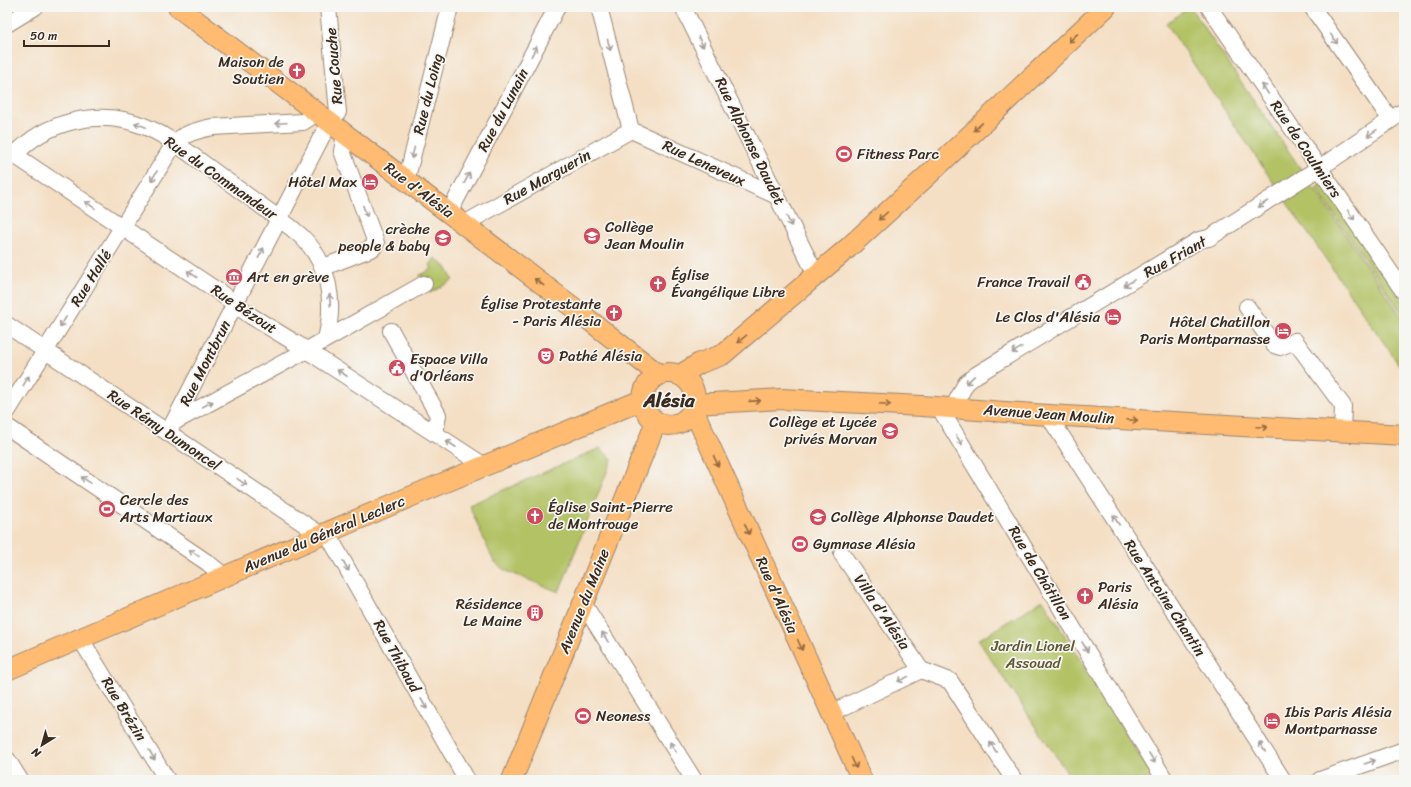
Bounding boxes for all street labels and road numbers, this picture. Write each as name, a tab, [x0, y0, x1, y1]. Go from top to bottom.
street label: Rue Couche	[318, 26, 350, 105]
street label: Rue du Loing	[405, 51, 451, 137]
street label: Rue du Lunain	[470, 64, 536, 156]
street label: Rue Alphonse Daudet	[708, 73, 792, 210]
street label: Rue de Coulmiers	[1263, 95, 1349, 203]
street label: Rue du Commandeur	[159, 129, 284, 227]
street label: Rue Leneveux	[658, 132, 750, 194]
street label: Rue Marguerin	[498, 142, 596, 212]
street label: Rue d'Alésia	[378, 155, 460, 225]
street label: Rue Friant	[1139, 228, 1212, 285]
street label: Rue Hallé	[63, 244, 119, 312]
street label: Rue Bézout	[206, 277, 283, 341]
street label: Rue Montbrun	[172, 315, 238, 411]
street label: Rue Rémy Dumoncel	[102, 382, 227, 478]
street label: Avenue Jean Moulin	[982, 396, 1115, 432]
street label: Avenue du Général Leclerc	[238, 488, 409, 580]
street label: Rue de Châtillon	[1001, 520, 1079, 626]
street label: Rue Antoine Chantin	[1117, 534, 1213, 662]
street label: Avenue du Maine	[551, 544, 617, 658]
street label: Rue d'Alésia	[748, 552, 806, 638]
street label: Villa d'Alésia	[847, 569, 917, 656]
street label: Rue Thibaud	[366, 615, 428, 698]
street label: Rue Brézin	[94, 672, 154, 746]

